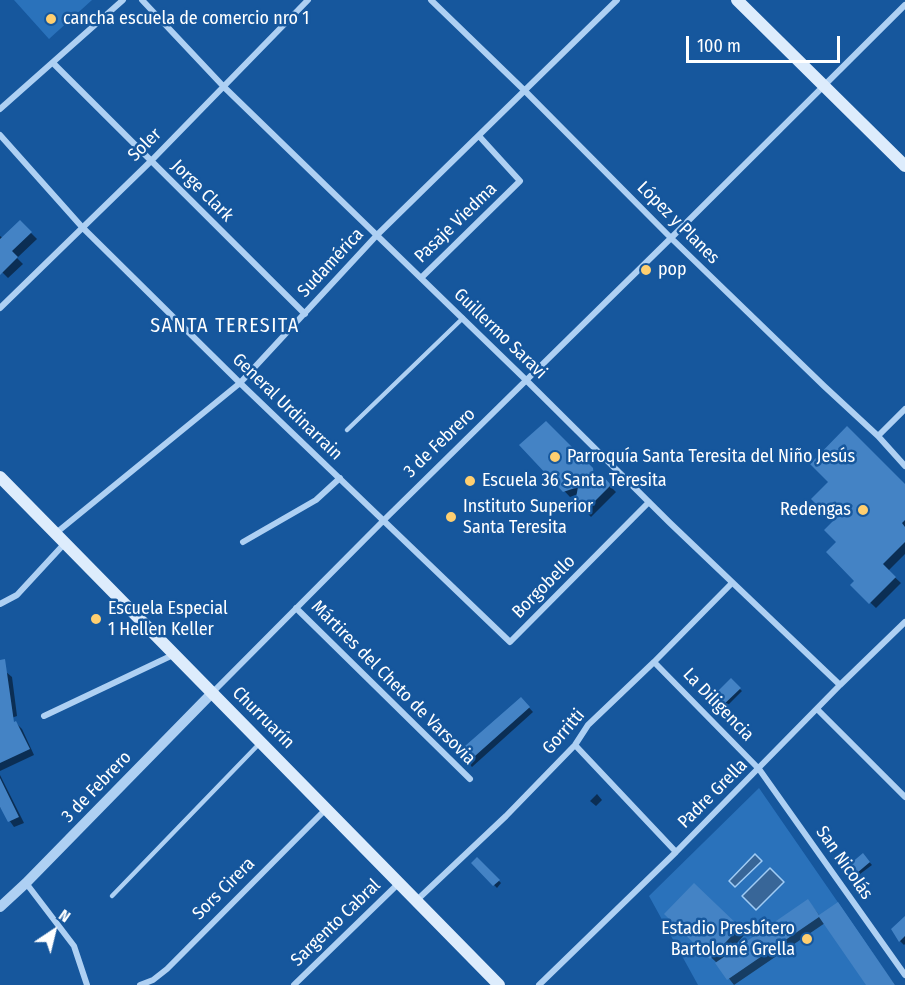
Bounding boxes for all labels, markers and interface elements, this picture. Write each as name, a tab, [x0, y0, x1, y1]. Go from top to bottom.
place label: cancha escuela de comercio nro 1	[63, 8, 309, 30]
marker: cancha escuela de comercio nro 1	[44, 12, 58, 26]
scale bar	[689, 24, 844, 62]
text: 100 m	[697, 35, 741, 57]
street label: Soler	[124, 124, 166, 166]
street label: Jorge Clark	[166, 155, 238, 227]
street label: López y Planes	[632, 177, 724, 269]
street label: Pasaje Viedma	[410, 178, 502, 268]
street label: Sudamérica	[294, 224, 368, 302]
place label: pop	[658, 259, 687, 281]
marker: pop	[639, 263, 653, 277]
street label: Guillermo Saravi	[449, 284, 551, 384]
district label: SANTA TERESITA	[150, 314, 300, 338]
street label: General Urdinarrain	[227, 349, 347, 465]
street label: 3 de Febrero	[400, 404, 480, 482]
place label: Parroquía Santa Teresita del Niño Jesús	[567, 446, 855, 468]
marker: Parroquía Santa Teresita del Niño Jesús	[548, 450, 562, 464]
place label: Escuela 36 Santa Teresita	[482, 470, 667, 492]
marker: Escuela 36 Santa Teresita	[463, 474, 477, 488]
place label: Instituto Superior Santa Teresita	[463, 496, 593, 538]
place label: Redengas	[780, 499, 851, 521]
marker: Redengas	[856, 503, 870, 517]
marker: Instituto Superior Santa Teresita	[444, 510, 458, 524]
street label: Borgobello	[508, 551, 580, 623]
street label: Mártires del Cheto de Varsovia	[306, 596, 480, 770]
place label: Escuela Especial 1 Hellen Keller	[108, 598, 228, 640]
marker: Escuela Especial 1 Hellen Keller	[89, 612, 103, 626]
street label: La Diligencia	[678, 664, 758, 746]
street label: Churruarín	[227, 682, 299, 754]
street label: Gorritti	[538, 705, 590, 759]
street label: 3 de Febrero	[58, 747, 136, 827]
street label: Padre Grella	[674, 755, 752, 833]
street label: San Nicolás	[811, 822, 877, 904]
street label: Sors Cirera	[188, 853, 260, 925]
street label: Sargento Cabral	[287, 875, 385, 971]
north arrow	[24, 901, 84, 961]
text: N	[55, 905, 74, 926]
place label: Estadio Presbítero Bartolomé Grella	[661, 918, 795, 960]
marker: Estadio Presbítero Bartolomé Grella	[800, 932, 814, 946]

